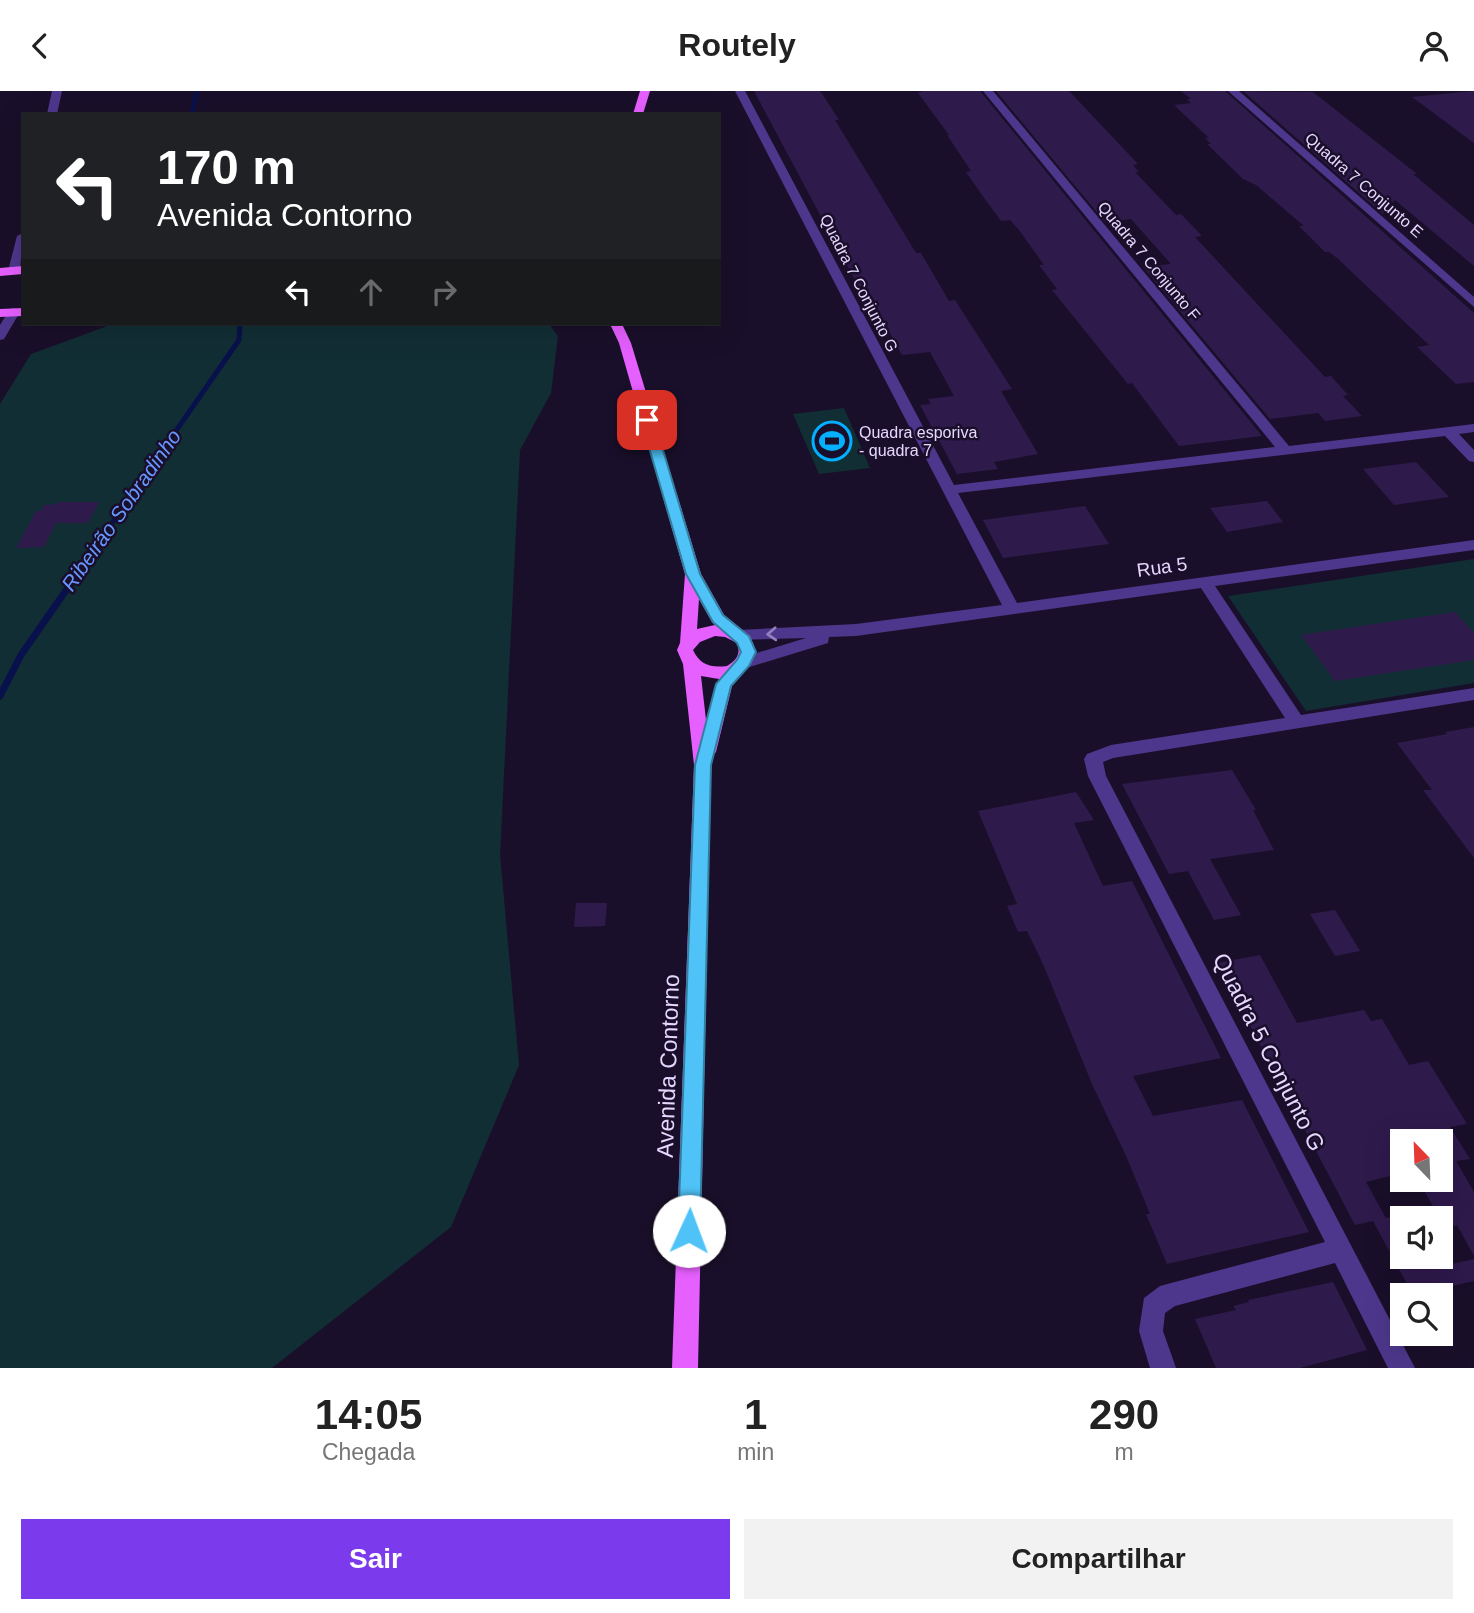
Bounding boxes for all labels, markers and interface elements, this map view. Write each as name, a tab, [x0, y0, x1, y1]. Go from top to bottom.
icon: back	[21, 27, 59, 65]
text: Routely	[678, 27, 796, 63]
icon: person	[1415, 27, 1453, 65]
street label: Quadra 7 Conjunto E	[1302, 129, 1426, 241]
icon: left	[42, 140, 133, 231]
text: 170 m	[157, 140, 296, 194]
text: Avenida Contorno	[157, 197, 413, 233]
street label: Quadra 7 Conjunto F	[1094, 198, 1204, 324]
street label: Quadra 7 Conjunto G	[817, 211, 901, 355]
icon: left	[279, 273, 317, 311]
icon: ahead	[352, 273, 390, 311]
icon: right	[425, 273, 463, 311]
pin	[617, 390, 677, 450]
icon: arrive	[628, 401, 666, 439]
sports icon: Quadra esporiva - quadra 7	[811, 420, 853, 462]
place label: Quadra esporiva - quadra 7	[859, 424, 977, 459]
water label: Ribeirão Sobradinho	[57, 425, 186, 595]
street label: Rua 5	[1135, 553, 1189, 581]
one-way arrow	[767, 627, 778, 642]
street label: Quadra 5 Conjunto G	[1208, 949, 1330, 1155]
street label: Avenida Contorno	[652, 974, 684, 1158]
north arrow	[1390, 1129, 1452, 1192]
map controls	[1390, 1129, 1453, 1346]
position arrow	[652, 1194, 726, 1268]
button: sound	[1390, 1206, 1453, 1269]
button: search	[1390, 1283, 1453, 1346]
text: 14:05	[315, 1391, 422, 1438]
text: 1	[744, 1391, 767, 1438]
text: 290	[1089, 1391, 1159, 1438]
text: Chegada	[322, 1439, 415, 1465]
text: min	[737, 1439, 774, 1465]
text: m	[1115, 1439, 1134, 1465]
button: Sair	[21, 1519, 730, 1599]
button: Compartilhar	[744, 1519, 1453, 1599]

